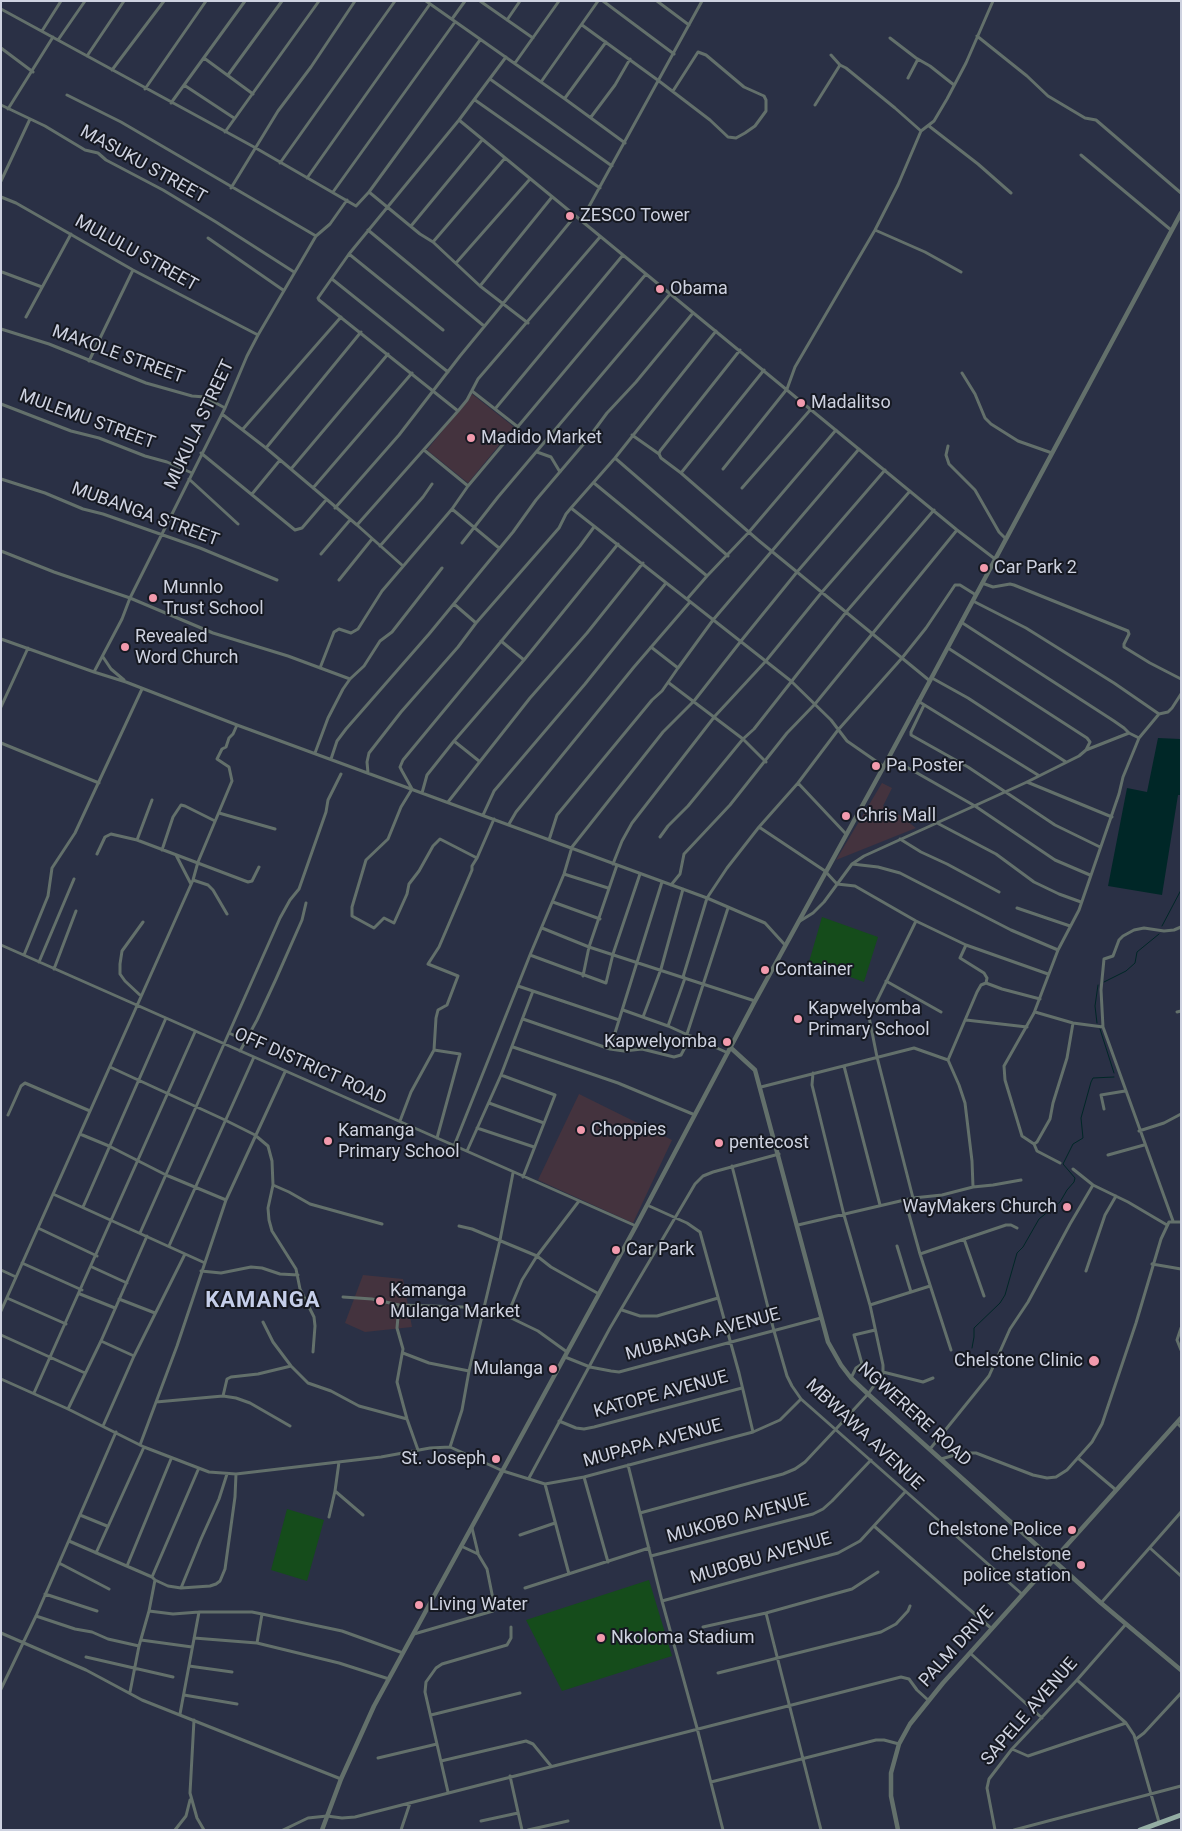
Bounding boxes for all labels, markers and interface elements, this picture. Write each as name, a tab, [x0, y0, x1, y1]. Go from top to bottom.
street label: MASUKU STREET	[76, 121, 210, 209]
place label: ZESCO Tower	[580, 205, 690, 227]
marker: ZESCO Tower	[564, 210, 576, 222]
street label: MULULU STREET	[71, 211, 201, 297]
place label: Obama	[670, 278, 728, 300]
marker: Obama	[654, 283, 666, 295]
street label: MAKOLE STREET	[49, 321, 187, 389]
street label: MUKULA STREET	[161, 357, 239, 493]
street label: MULEMU STREET	[16, 385, 158, 455]
place label: Madalitso	[811, 392, 891, 414]
marker: Madalitso	[795, 397, 807, 409]
place label: Madido Market	[481, 427, 602, 449]
marker: Madido Market	[465, 432, 477, 444]
street label: MUBANGA STREET	[68, 478, 222, 552]
place label: Car Park 2	[994, 557, 1077, 579]
marker: Car Park 2	[978, 562, 990, 574]
place label: Munnlo Trust School	[163, 577, 264, 620]
marker: Munnlo Trust School	[147, 592, 159, 604]
place label: Revealed Word Church	[135, 626, 238, 669]
marker: Revealed Word Church	[119, 641, 131, 653]
place label: Pa Poster	[886, 755, 964, 777]
marker: Pa Poster	[870, 760, 882, 772]
place label: Chris Mall	[856, 805, 936, 827]
marker: Chris Mall	[840, 810, 852, 822]
place label: Container	[775, 959, 853, 981]
marker: Container	[759, 964, 771, 976]
place label: Kapwelyomba Primary School	[808, 998, 930, 1040]
marker: Kapwelyomba Primary School	[792, 1013, 804, 1025]
street label: OFF DISTRICT ROAD	[231, 1024, 389, 1110]
place label: Kapwelyomba	[604, 1031, 717, 1053]
marker: Kapwelyomba	[721, 1036, 733, 1048]
place label: Choppies	[591, 1119, 666, 1141]
place label: Kamanga Primary School	[338, 1120, 460, 1162]
marker: Choppies	[575, 1124, 587, 1136]
place label: pentecost	[729, 1132, 809, 1154]
marker: Kamanga Primary School	[322, 1135, 334, 1147]
marker: pentecost	[713, 1137, 725, 1149]
place label: WayMakers Church	[902, 1196, 1057, 1218]
marker: WayMakers Church	[1061, 1201, 1073, 1213]
place label: Car Park	[626, 1239, 694, 1261]
marker: Car Park	[610, 1244, 622, 1256]
place label: Kamanga Mulanga Market	[390, 1280, 520, 1322]
district label: KAMANGA	[204, 1288, 322, 1314]
marker: Kamanga Mulanga Market	[374, 1295, 386, 1307]
street label: MUBANGA AVENUE	[623, 1304, 783, 1366]
place label: Chelstone Clinic	[954, 1350, 1083, 1372]
marker: Chelstone Clinic	[1087, 1354, 1101, 1368]
place label: Mulanga	[473, 1358, 543, 1380]
street label: NGWERERE ROAD	[853, 1358, 975, 1472]
marker: Mulanga	[547, 1363, 559, 1375]
street label: KATOPE AVENUE	[591, 1367, 731, 1423]
street label: MBWAWA AVENUE	[801, 1375, 927, 1495]
street label: MUPAPA AVENUE	[581, 1415, 725, 1473]
place label: St. Joseph	[401, 1448, 486, 1470]
marker: St. Joseph	[490, 1453, 502, 1465]
street label: MUKOBO AVENUE	[665, 1490, 811, 1548]
place label: Chelstone Police	[928, 1519, 1062, 1541]
marker: Chelstone Police	[1066, 1524, 1078, 1536]
street label: MUBOBU AVENUE	[688, 1529, 834, 1589]
place label: Chelstone police station	[963, 1544, 1071, 1586]
marker: Chelstone police station	[1075, 1559, 1087, 1571]
place label: Living Water	[429, 1594, 528, 1616]
marker: Living Water	[413, 1599, 425, 1611]
street label: PALM DRIVE	[915, 1602, 999, 1692]
place label: Nkoloma Stadium	[611, 1627, 755, 1649]
marker: Nkoloma Stadium	[595, 1632, 607, 1644]
street label: SAPELE AVENUE	[977, 1654, 1083, 1770]

